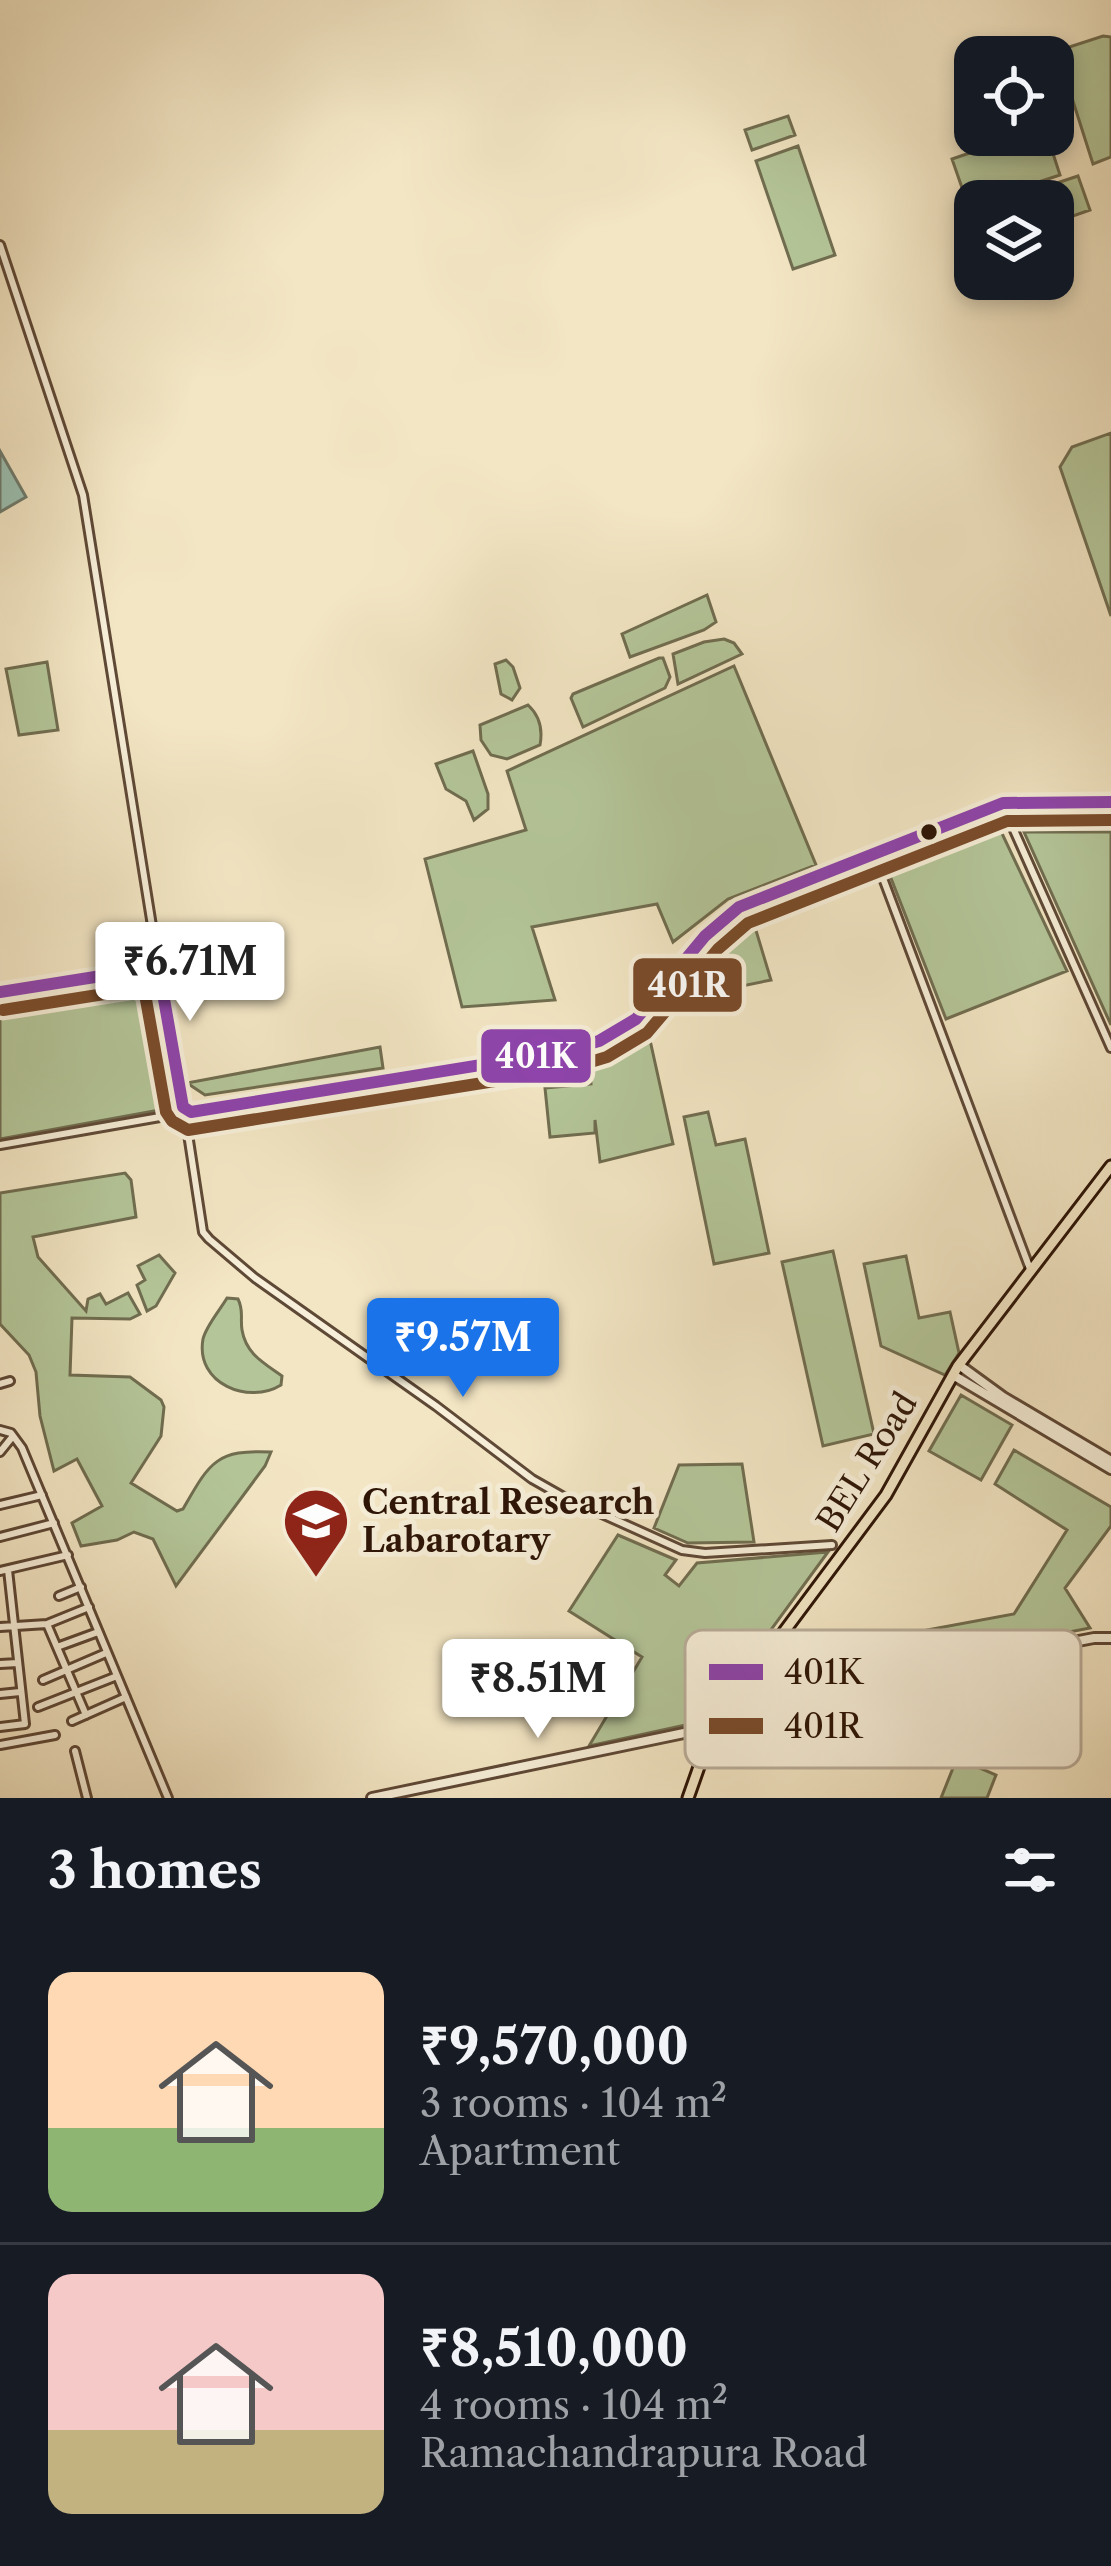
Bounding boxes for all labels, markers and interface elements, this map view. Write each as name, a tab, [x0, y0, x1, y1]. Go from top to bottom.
map controls	[954, 36, 1074, 300]
button: locate	[954, 36, 1074, 156]
button: layers	[954, 180, 1074, 300]
unlabelled marker	[918, 821, 940, 843]
pin: ₹6.71M	[92, 922, 288, 1024]
text: ₹6.71M	[122, 937, 258, 985]
line badge: 401R	[631, 956, 744, 1014]
text: 401R	[648, 965, 730, 1006]
line badge: 401K	[479, 1027, 593, 1085]
text: 401K	[495, 1036, 579, 1077]
pin: ₹9.57M	[365, 1298, 561, 1400]
text: ₹9.57M	[394, 1313, 532, 1361]
street label: BEL Road	[808, 1385, 926, 1539]
place label: Central Research Labarotary	[362, 1482, 655, 1561]
school or university icon: Central Research Labarotary	[281, 1486, 351, 1580]
legend	[685, 1630, 1081, 1768]
pin: ₹8.51M	[440, 1639, 636, 1741]
text: 401K	[784, 1652, 865, 1693]
text: ₹8.51M	[469, 1654, 607, 1702]
text: 401R	[784, 1706, 864, 1747]
icon: filters	[997, 1837, 1063, 1903]
text: 3 homes	[48, 1839, 262, 1901]
text: ₹9,570,000	[420, 2015, 689, 2077]
icon: home	[144, 2020, 288, 2164]
text: 3 rooms · 104 m²	[420, 2079, 727, 2127]
text: Apartment	[420, 2127, 620, 2175]
text: ₹8,510,000	[420, 2317, 688, 2379]
icon: home	[144, 2322, 288, 2466]
text: 4 rooms · 104 m²	[420, 2381, 728, 2429]
text: Ramachandrapura Road	[420, 2429, 868, 2477]

